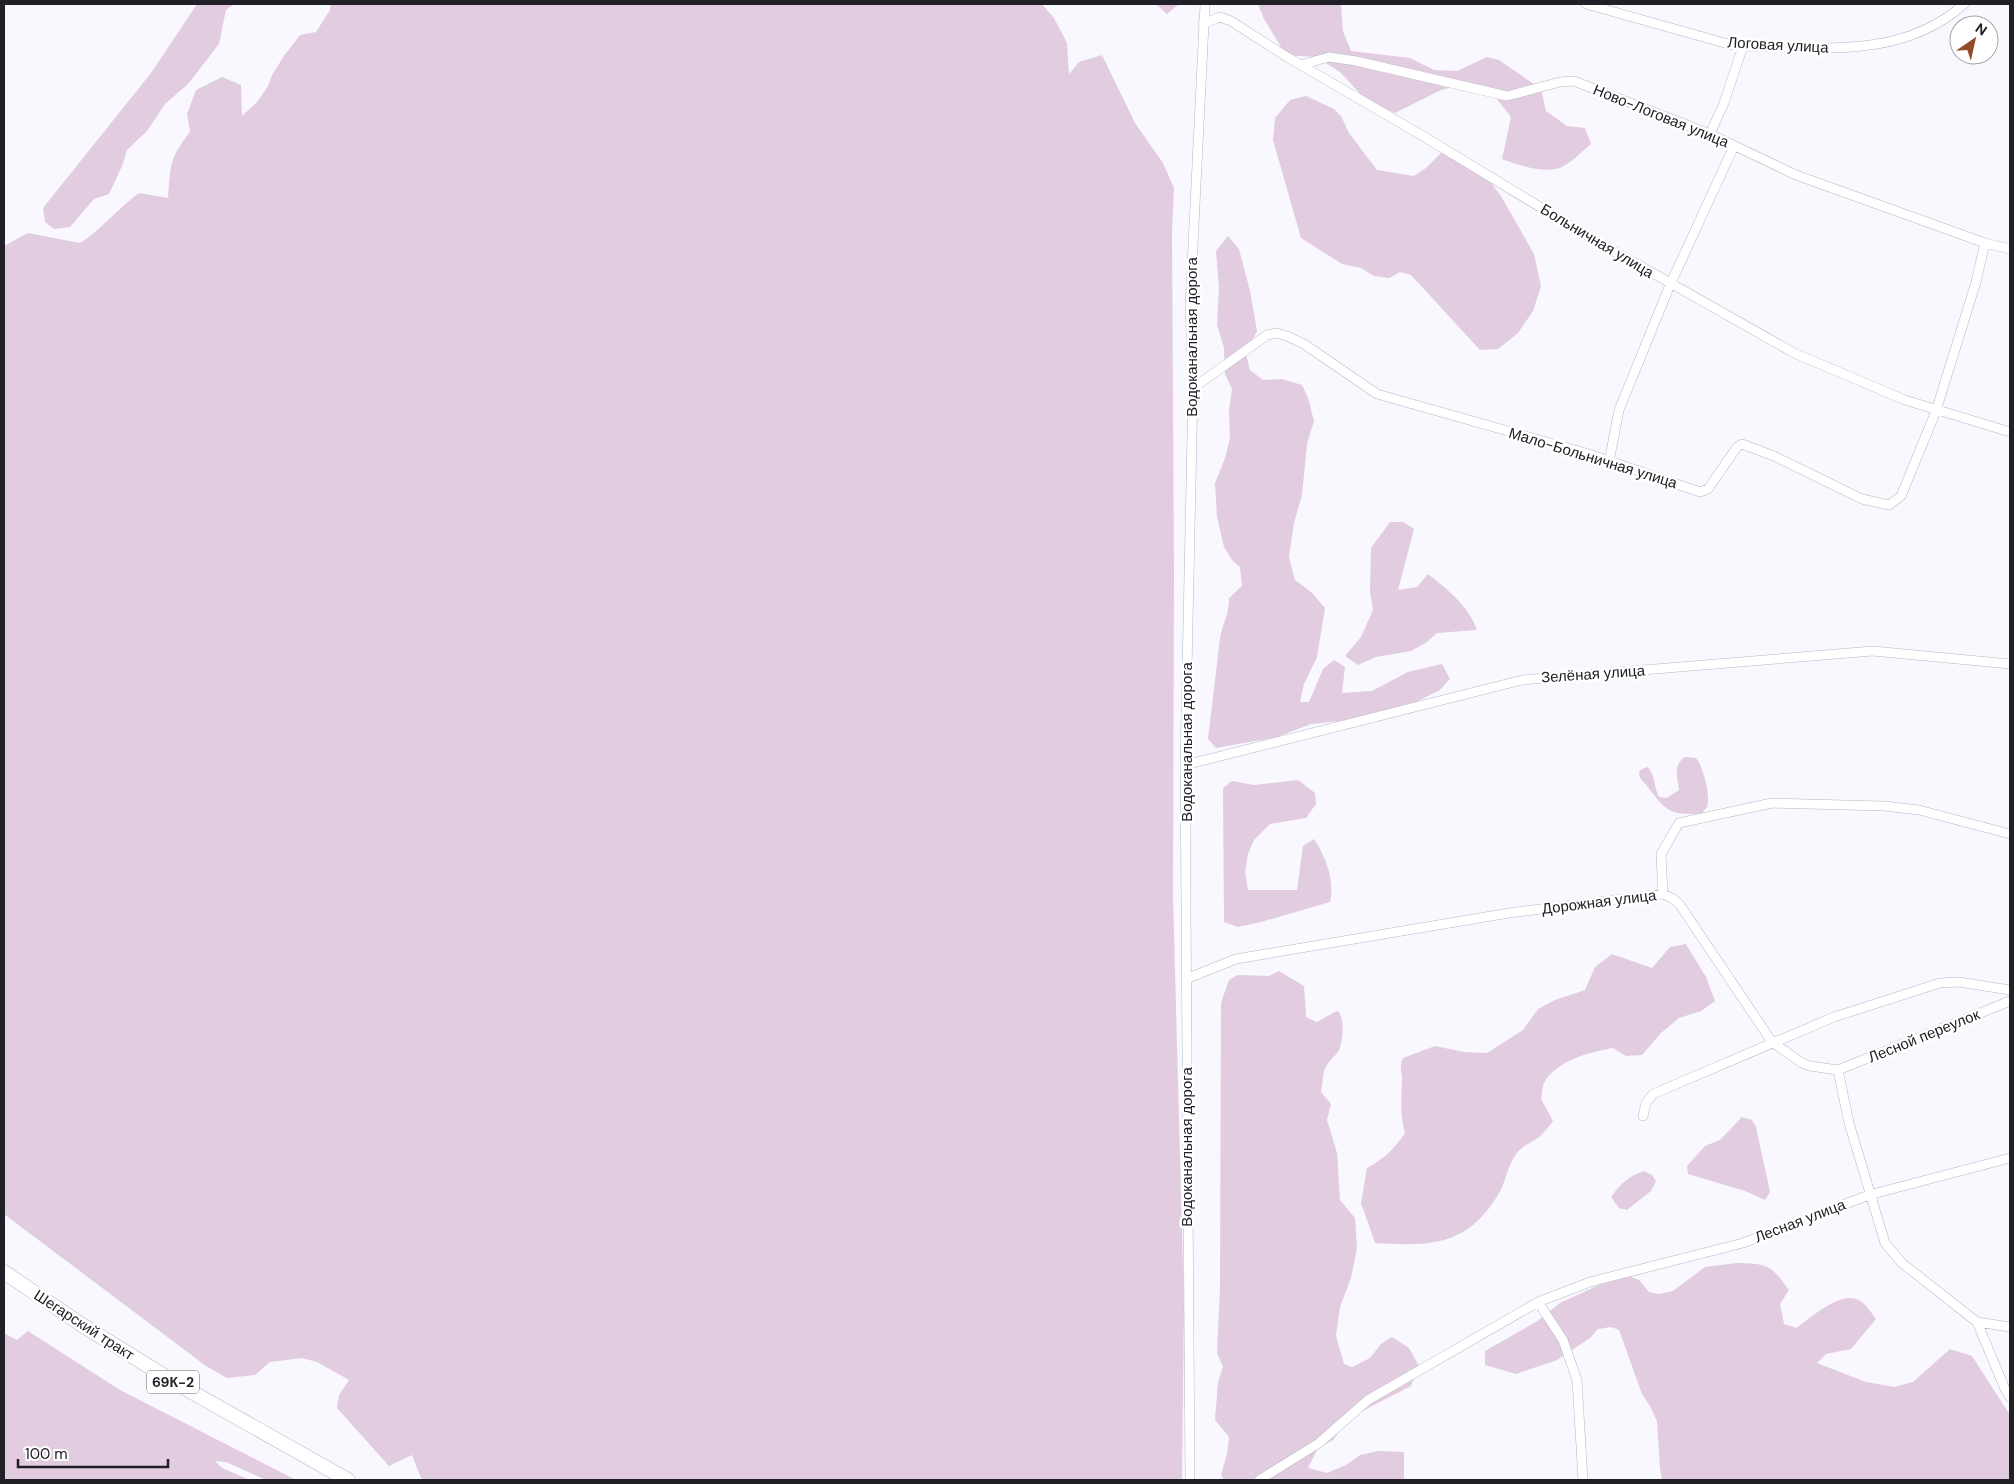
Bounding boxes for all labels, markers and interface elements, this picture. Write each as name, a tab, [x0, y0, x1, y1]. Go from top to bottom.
north arrow	[1949, 15, 1999, 65]
text: N	[1972, 19, 1991, 40]
street label: Логовая улица	[1727, 32, 1830, 58]
street label: Ново-Логовая улица	[1590, 80, 1732, 153]
street label: Больничная улица	[1537, 199, 1658, 283]
street label: Водоканальная дорога	[1182, 257, 1202, 417]
street label: Мало-Больничная улица	[1506, 423, 1680, 493]
street label: Зелёная улица	[1540, 660, 1646, 688]
street label: Водоканальная дорога	[1177, 662, 1197, 822]
street label: Дорожная улица	[1541, 885, 1658, 919]
street label: Лесной переулок	[1865, 1004, 1983, 1067]
street label: Водоканальная дорога	[1177, 1067, 1197, 1227]
street label: Лесная улица	[1752, 1194, 1849, 1247]
street label: Шегарский тракт	[30, 1285, 138, 1365]
road number: 69К-2	[147, 1370, 199, 1394]
scale bar	[18, 1436, 168, 1468]
text: 100 m	[25, 1444, 68, 1464]

